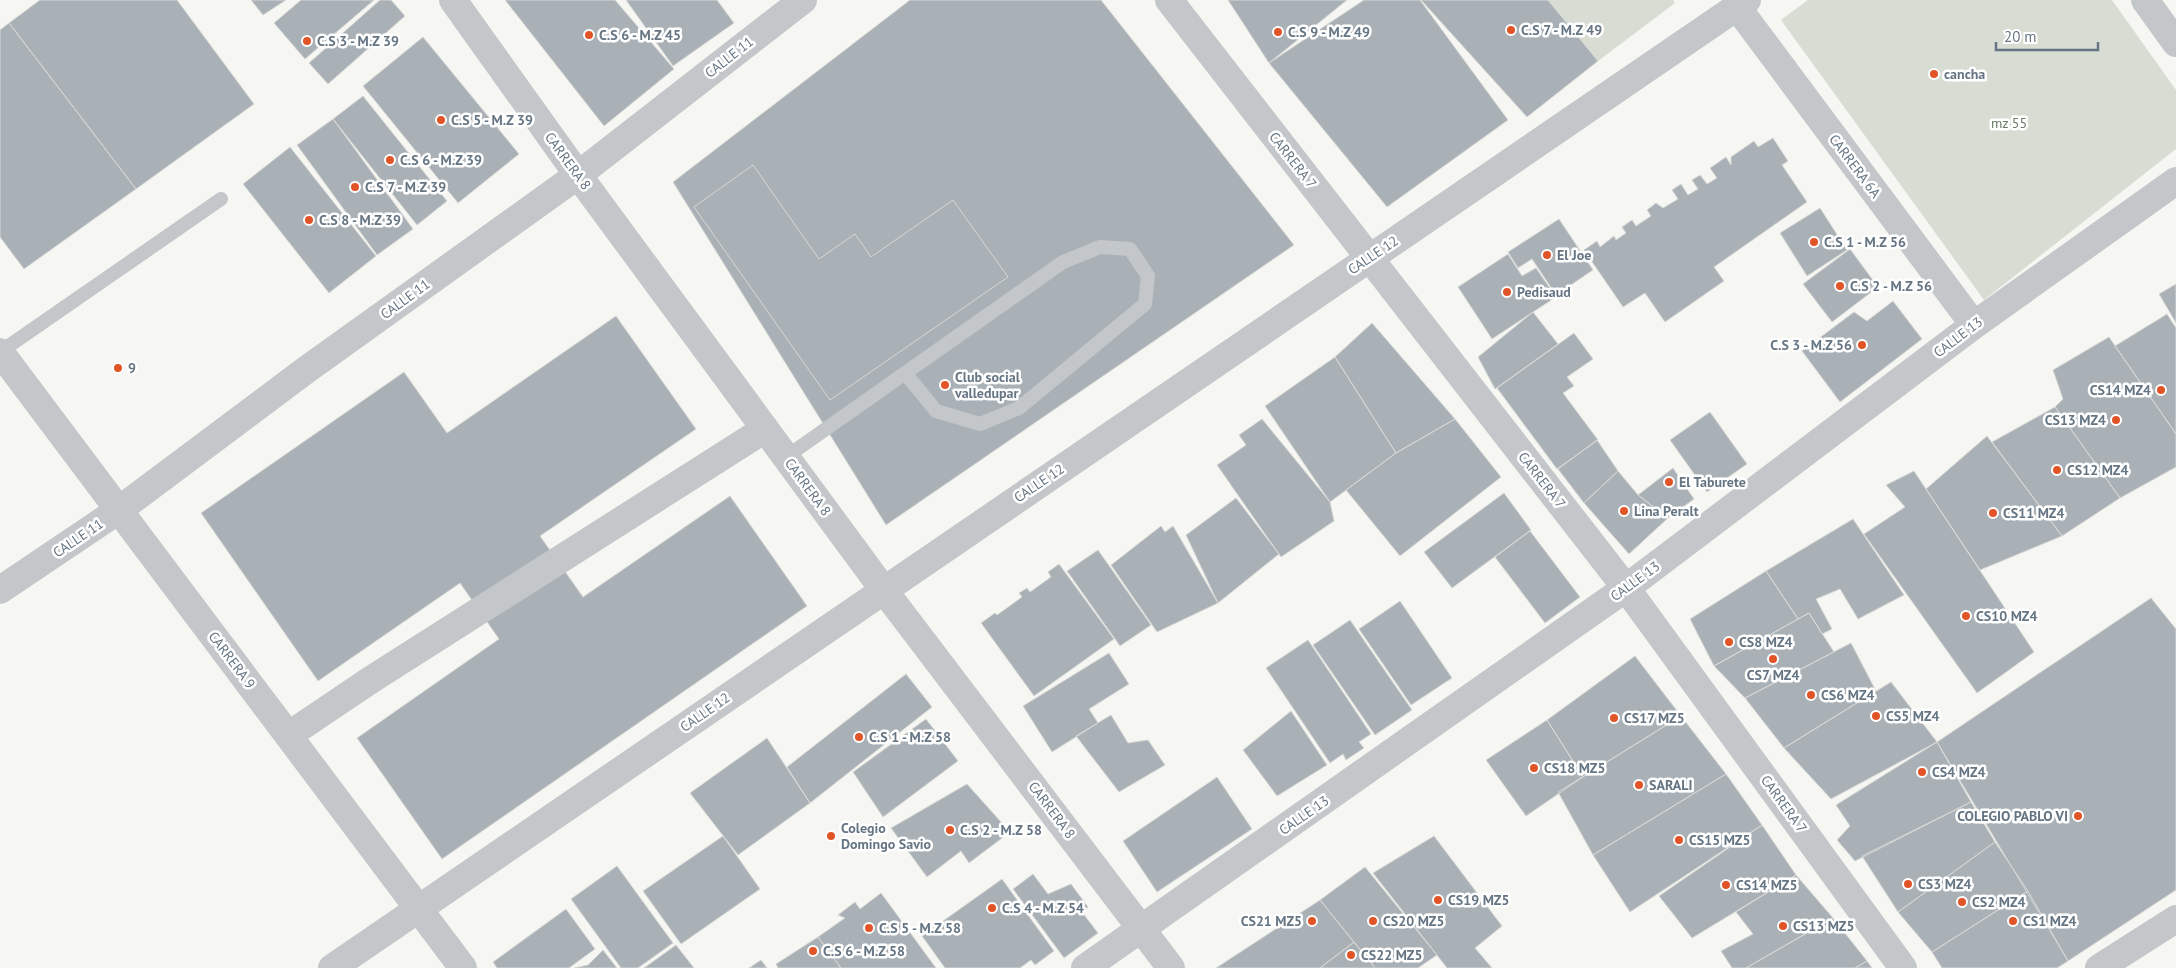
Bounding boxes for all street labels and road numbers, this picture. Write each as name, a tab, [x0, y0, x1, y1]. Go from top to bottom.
street label: CALLE 11	[701, 32, 757, 82]
street label: CARRERA 7	[1265, 128, 1321, 192]
street label: CARRERA 8	[541, 129, 595, 193]
street label: CARRERA 6A	[1825, 131, 1885, 202]
street label: CALLE 12	[1344, 232, 1402, 278]
street label: CALLE 11	[377, 275, 433, 323]
street label: CALLE 13	[1930, 313, 1986, 361]
street label: CARRERA 7	[1514, 448, 1570, 512]
street label: CARRERA 8	[781, 455, 835, 519]
street label: CALLE 12	[1010, 460, 1068, 506]
street label: CALLE 11	[49, 515, 107, 561]
street label: CALLE 13	[1607, 557, 1663, 605]
street label: CARRERA 9	[205, 628, 259, 692]
street label: CALLE 12	[677, 688, 733, 736]
street label: CARRERA 7	[1757, 772, 1811, 836]
street label: CARRERA 8	[1025, 778, 1079, 842]
street label: CALLE 13	[1276, 791, 1332, 839]

